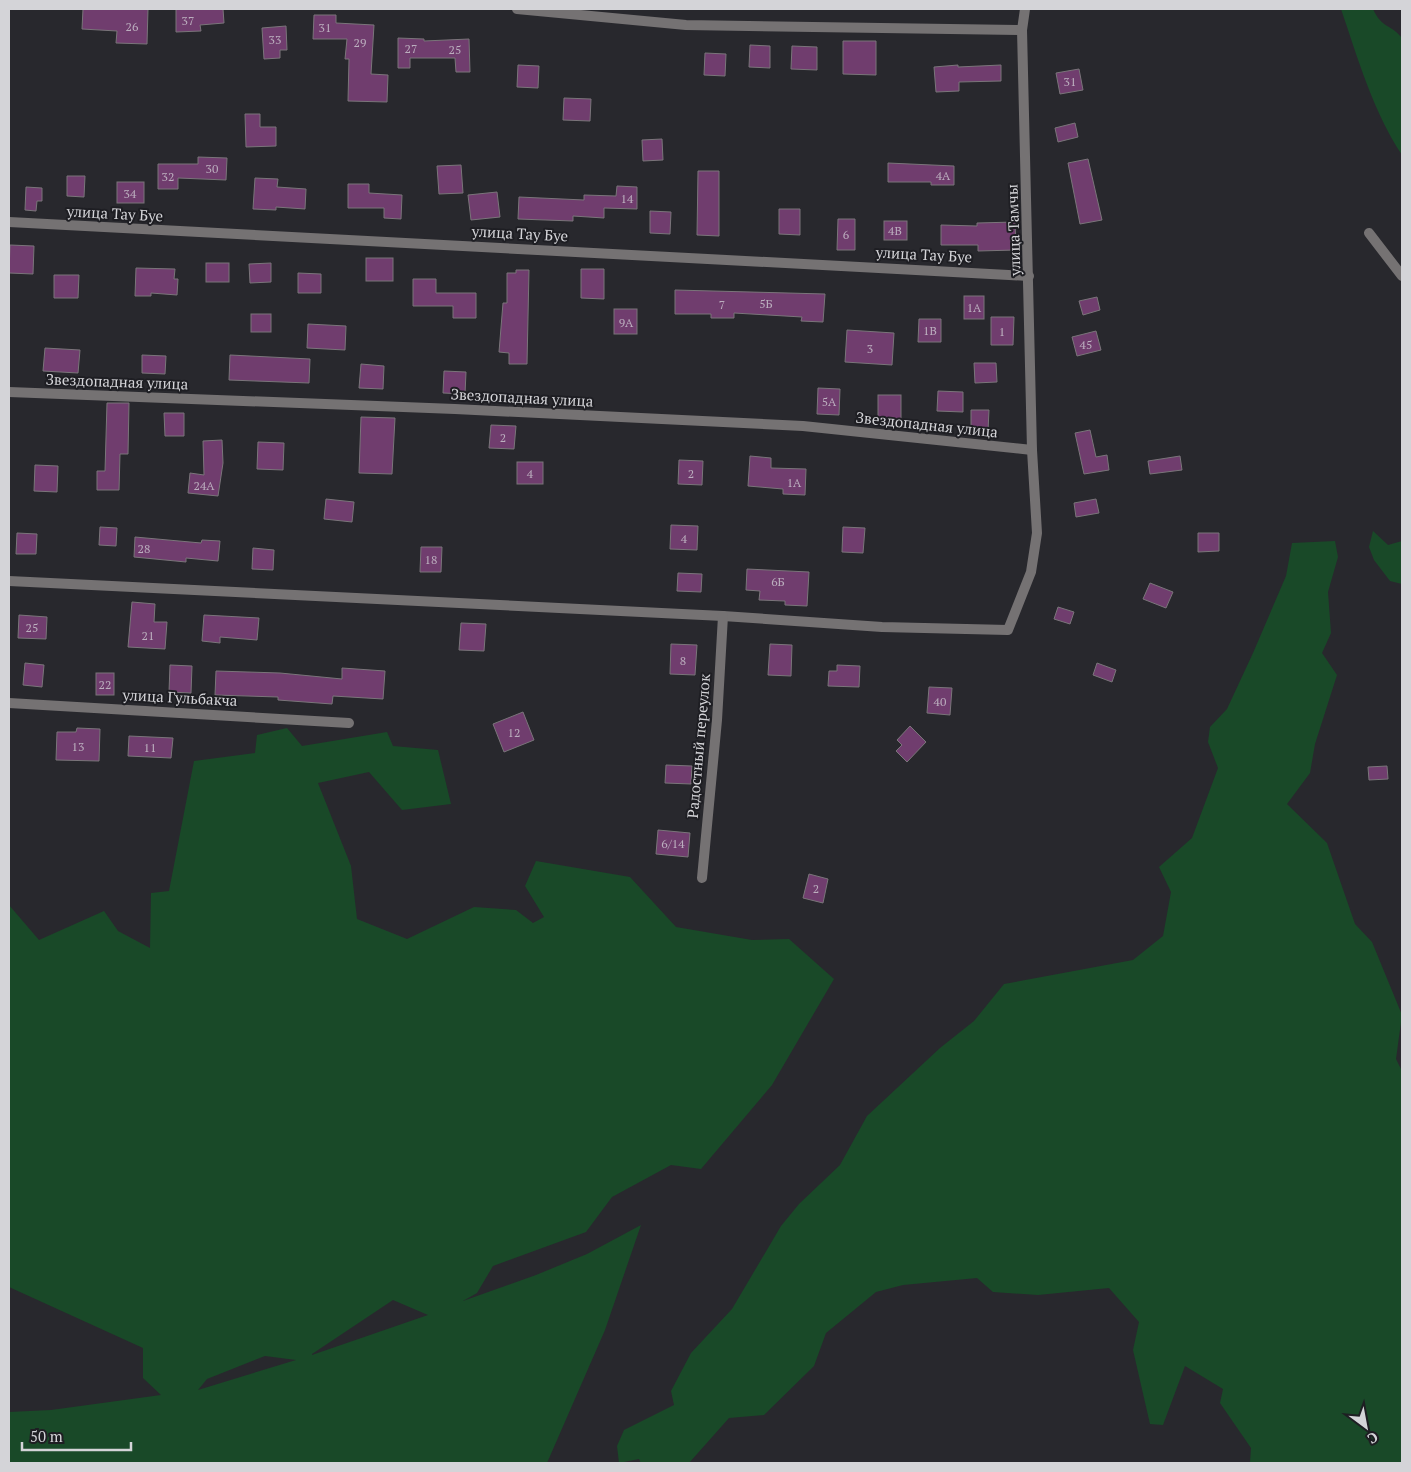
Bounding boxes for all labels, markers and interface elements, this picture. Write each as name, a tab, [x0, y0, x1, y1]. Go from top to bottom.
house number: 37	[182, 13, 194, 28]
house number: 26	[126, 19, 139, 34]
house number: 31	[319, 20, 331, 35]
house number: 33	[269, 32, 281, 47]
house number: 29	[354, 35, 366, 50]
house number: 27	[405, 41, 417, 56]
house number: 25	[449, 42, 461, 57]
house number: 31	[1064, 74, 1076, 89]
house number: 30	[206, 161, 218, 176]
house number: 4А	[936, 168, 951, 183]
house number: 32	[162, 169, 174, 184]
street label: улица Тамчы	[1001, 184, 1025, 277]
house number: 34	[124, 186, 137, 201]
house number: 14	[621, 191, 634, 206]
street label: улица Тау Буе	[65, 200, 164, 226]
street label: улица Тау Буе	[470, 220, 569, 246]
house number: 4В	[888, 223, 902, 238]
house number: 6	[843, 227, 850, 242]
street label: улица Тау Буе	[874, 241, 973, 267]
house number: 5Б	[759, 296, 773, 311]
house number: 7	[719, 297, 725, 312]
house number: 1А	[967, 300, 982, 315]
house number: 9А	[619, 315, 634, 330]
house number: 1В	[923, 323, 937, 338]
house number: 1	[999, 324, 1005, 339]
house number: 45	[1080, 337, 1092, 352]
house number: 3	[867, 341, 873, 356]
street label: Звездопадная улица	[45, 369, 189, 394]
street label: Звездопадная улица	[450, 383, 594, 411]
house number: 5А	[822, 394, 837, 409]
street label: Звездопадная улица	[855, 407, 999, 441]
house number: 2	[500, 430, 506, 445]
house number: 4	[527, 466, 534, 481]
house number: 2	[688, 466, 694, 481]
house number: 1А	[787, 475, 802, 490]
house number: 24А	[194, 478, 215, 493]
house number: 4	[681, 531, 688, 546]
house number: 28	[138, 541, 150, 556]
house number: 18	[425, 552, 437, 567]
house number: 6Б	[771, 574, 785, 589]
house number: 25	[26, 620, 38, 635]
house number: 21	[142, 628, 154, 643]
house number: 8	[680, 653, 686, 668]
street label: Радостный переулок	[682, 672, 714, 819]
house number: 22	[99, 677, 111, 692]
street label: улица Гульбакча	[121, 684, 238, 710]
house number: 40	[934, 694, 946, 709]
house number: 12	[508, 725, 520, 740]
house number: 13	[72, 739, 84, 754]
house number: 11	[144, 740, 156, 755]
house number: 6/14	[661, 836, 685, 851]
house number: 2	[813, 881, 819, 896]
north arrow	[1341, 1402, 1391, 1452]
scale bar	[22, 1420, 131, 1452]
text: 50 m	[30, 1426, 63, 1446]
text: С	[1364, 1428, 1382, 1449]

